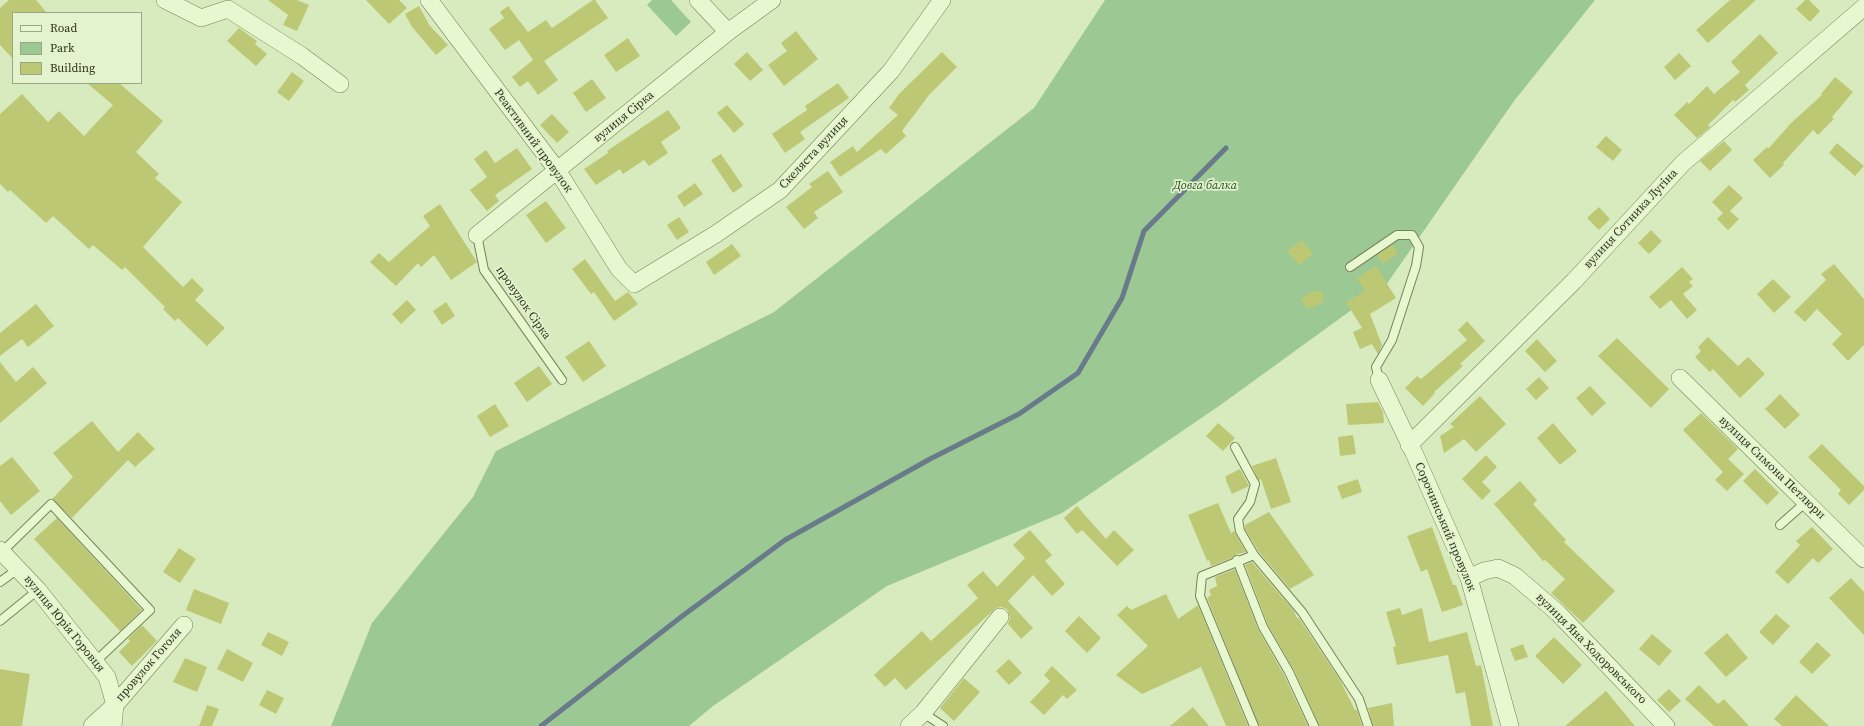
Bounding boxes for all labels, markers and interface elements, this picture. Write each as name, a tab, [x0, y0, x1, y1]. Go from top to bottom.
legend	[12, 12, 142, 84]
text: Road	[50, 20, 77, 36]
text: Park	[50, 40, 75, 56]
text: Building	[50, 60, 95, 76]
street label: Реактивний провулок	[491, 86, 575, 196]
street label: вулиця Сірка	[591, 88, 657, 146]
street label: Скеляста вулиця	[777, 114, 851, 192]
street label: вулиця Сотника Лугіна	[1581, 166, 1681, 272]
park label: Довга балка	[1173, 179, 1237, 193]
street label: провулок Сірка	[492, 264, 554, 342]
street label: вулиця Симона Петлюри	[1716, 413, 1828, 523]
street label: Сорочинський провулок	[1411, 460, 1479, 594]
street label: вулиця Юрія Горовця	[20, 573, 108, 675]
street label: вулиця Яна Ходоровського	[1533, 591, 1649, 707]
street label: провулок Гоголя	[113, 625, 185, 705]

